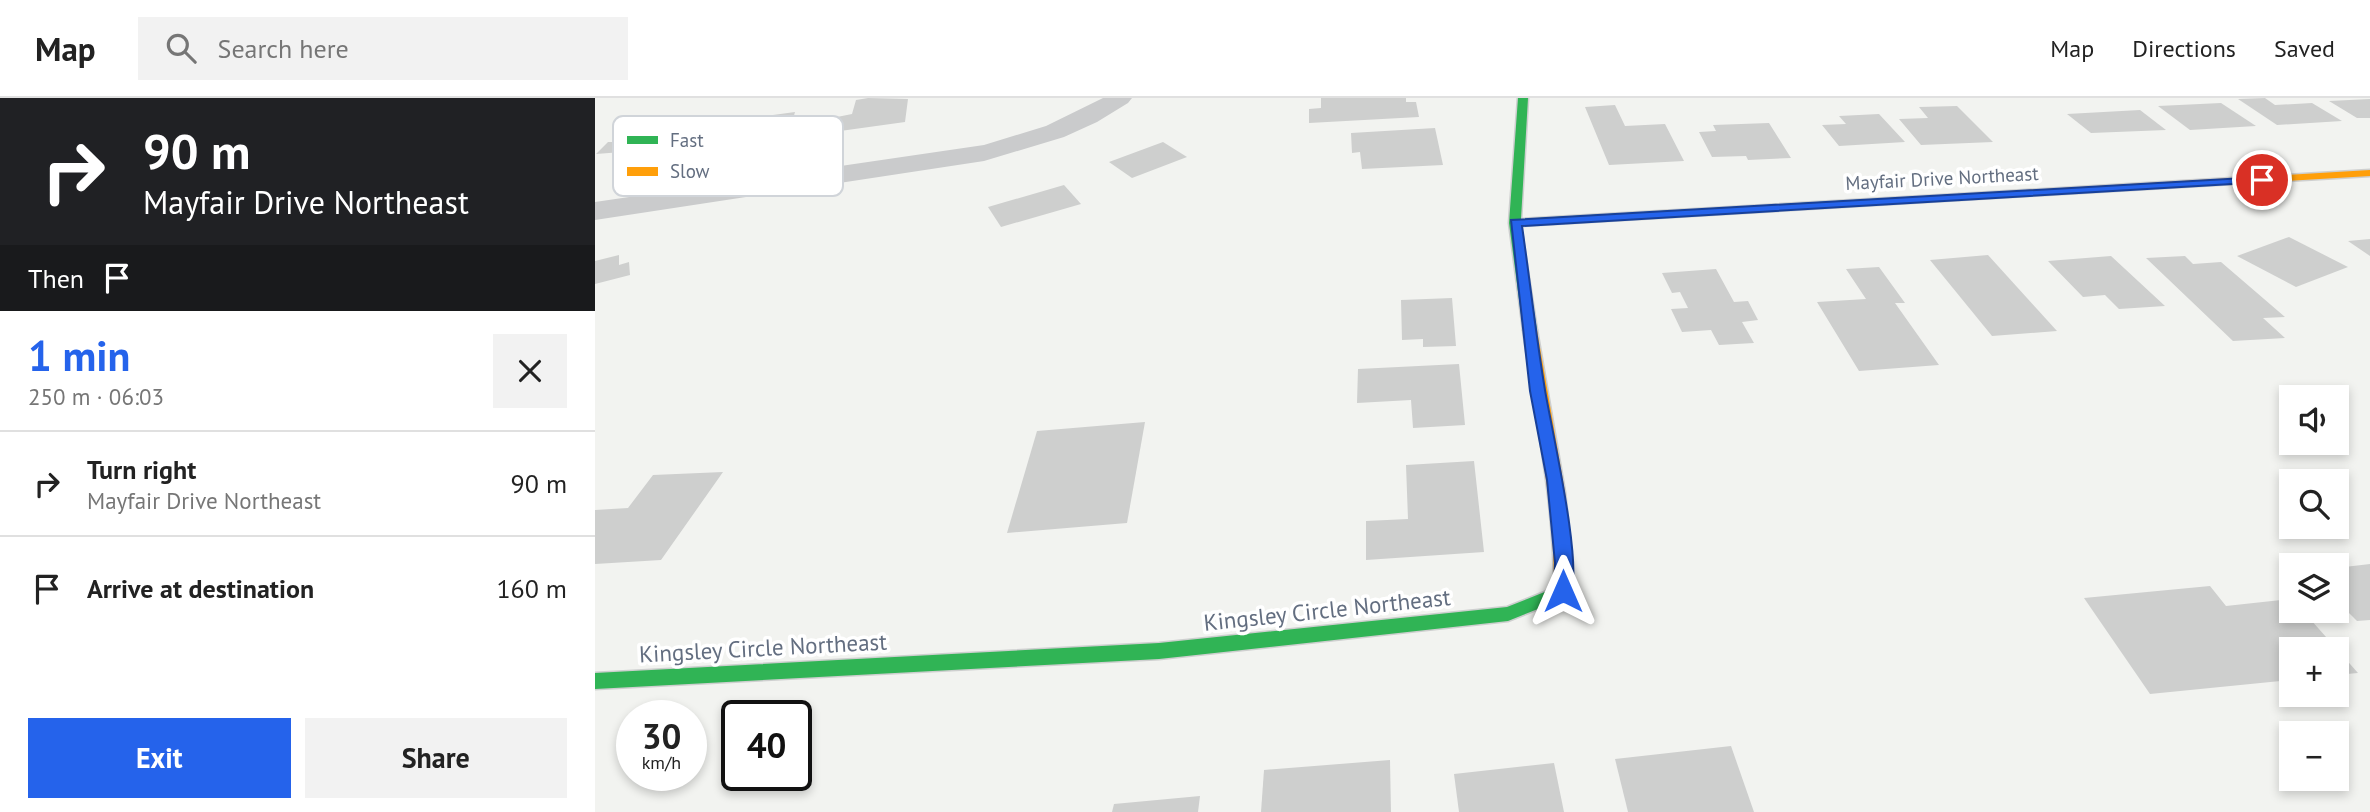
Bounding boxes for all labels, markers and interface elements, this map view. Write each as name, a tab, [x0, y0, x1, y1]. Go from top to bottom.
search box	[138, 17, 628, 80]
text: Map	[35, 27, 96, 70]
icon: search	[162, 29, 200, 67]
text: Search here	[218, 32, 349, 65]
text: Map	[2050, 33, 2094, 64]
text: Directions	[2132, 33, 2236, 64]
text: Saved	[2274, 33, 2335, 64]
legend	[613, 116, 843, 196]
text: 90 m	[143, 119, 250, 183]
icon: right	[28, 126, 119, 217]
text: Fast	[670, 128, 704, 152]
pin	[2232, 150, 2292, 210]
text: Slow	[670, 159, 710, 183]
street label: Mayfair Drive Northeast	[1845, 161, 2040, 195]
icon: arrive	[2243, 161, 2281, 199]
text: Mayfair Drive Northeast	[143, 181, 469, 223]
icon: arrive	[98, 259, 136, 297]
text: Then	[28, 262, 84, 295]
text: 1 min	[28, 328, 130, 383]
button: close	[493, 334, 567, 408]
text: 250 m · 06:03	[28, 382, 164, 411]
map controls	[2279, 385, 2349, 791]
button: sound	[2279, 385, 2349, 455]
text: Turn right	[87, 453, 196, 486]
icon: right	[28, 465, 66, 503]
text: 90 m	[511, 467, 567, 500]
button: search	[2279, 469, 2349, 539]
text: Mayfair Drive Northeast	[87, 486, 321, 515]
button: layers	[2279, 553, 2349, 623]
position arrow	[1526, 554, 1600, 628]
icon: arrive	[28, 570, 66, 608]
text: Arrive at destination	[87, 572, 314, 605]
text: 160 m	[496, 572, 567, 605]
street label: Kingsley Circle Northeast	[1202, 582, 1452, 637]
street label: Kingsley Circle Northeast	[638, 627, 888, 668]
button: +	[2279, 637, 2349, 707]
speed limit sign: 40	[721, 700, 812, 791]
text: 30	[642, 713, 681, 759]
button: Exit	[28, 718, 291, 798]
button: Share	[305, 718, 567, 798]
button: −	[2279, 721, 2349, 791]
text: km/h	[642, 751, 681, 774]

